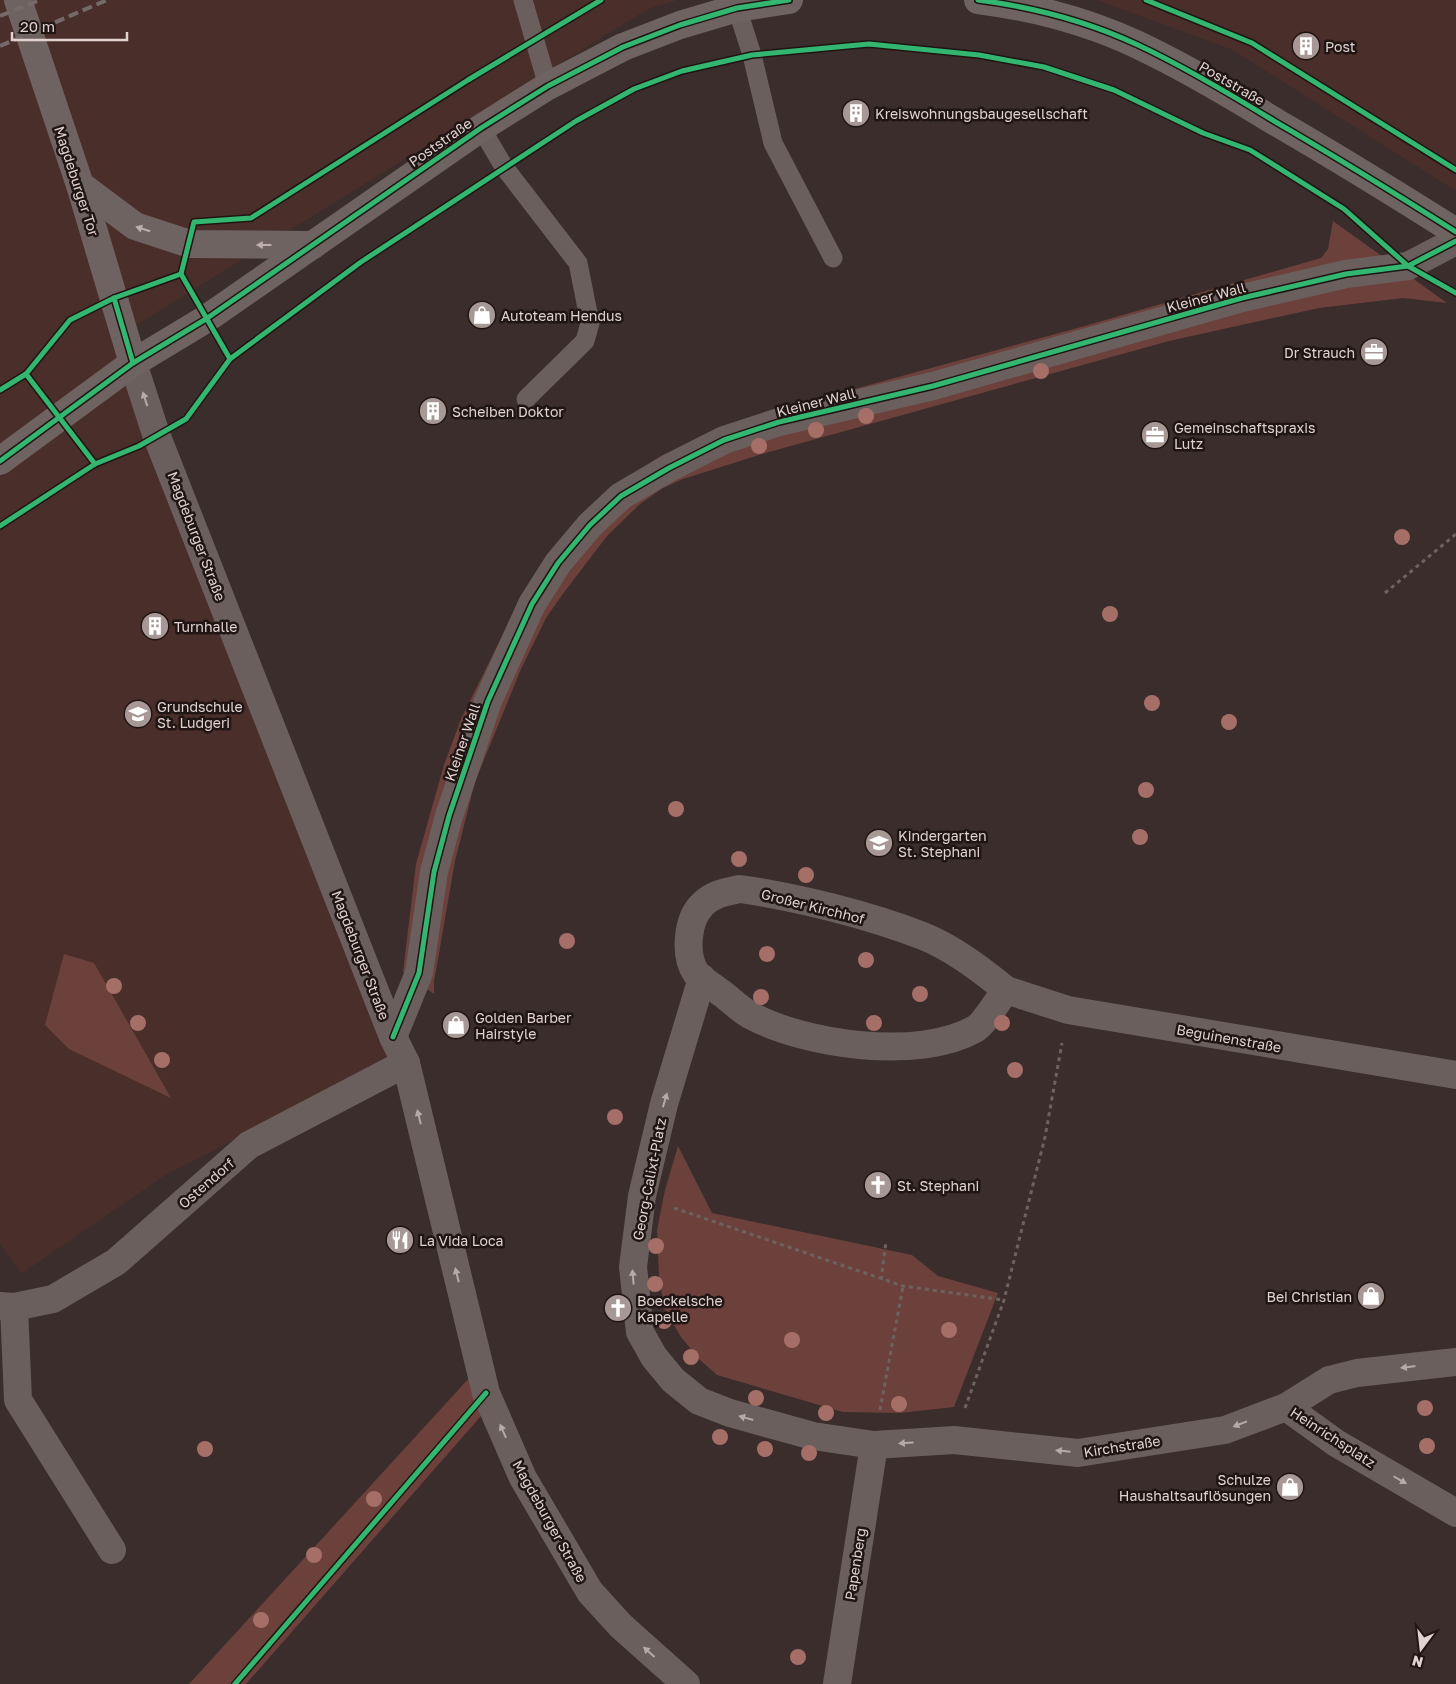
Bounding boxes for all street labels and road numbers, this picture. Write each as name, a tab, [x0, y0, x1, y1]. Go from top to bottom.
street label: Poststraße	[1196, 57, 1268, 109]
street label: Poststraße	[405, 114, 475, 170]
street label: Magdeburger Tor	[51, 124, 103, 239]
street label: Kleiner Wall	[1165, 278, 1247, 316]
street label: Kleiner Wall	[775, 384, 857, 420]
street label: Magdeburger Straße	[164, 469, 230, 603]
street label: Kleiner Wall	[441, 701, 483, 783]
street label: Großer Kirchhof	[760, 885, 866, 927]
street label: Magdeburger Straße	[328, 888, 394, 1022]
street label: Beguinenstraße	[1175, 1020, 1283, 1056]
street label: Georg-Calixt-Platz	[629, 1116, 669, 1242]
street label: Ostendorf	[175, 1154, 237, 1212]
street label: Heinrichsplatz	[1287, 1403, 1379, 1471]
street label: Kirchstraße	[1082, 1432, 1162, 1460]
street label: Magdeburger Straße	[509, 1457, 591, 1585]
street label: Papenberg	[841, 1527, 869, 1601]

